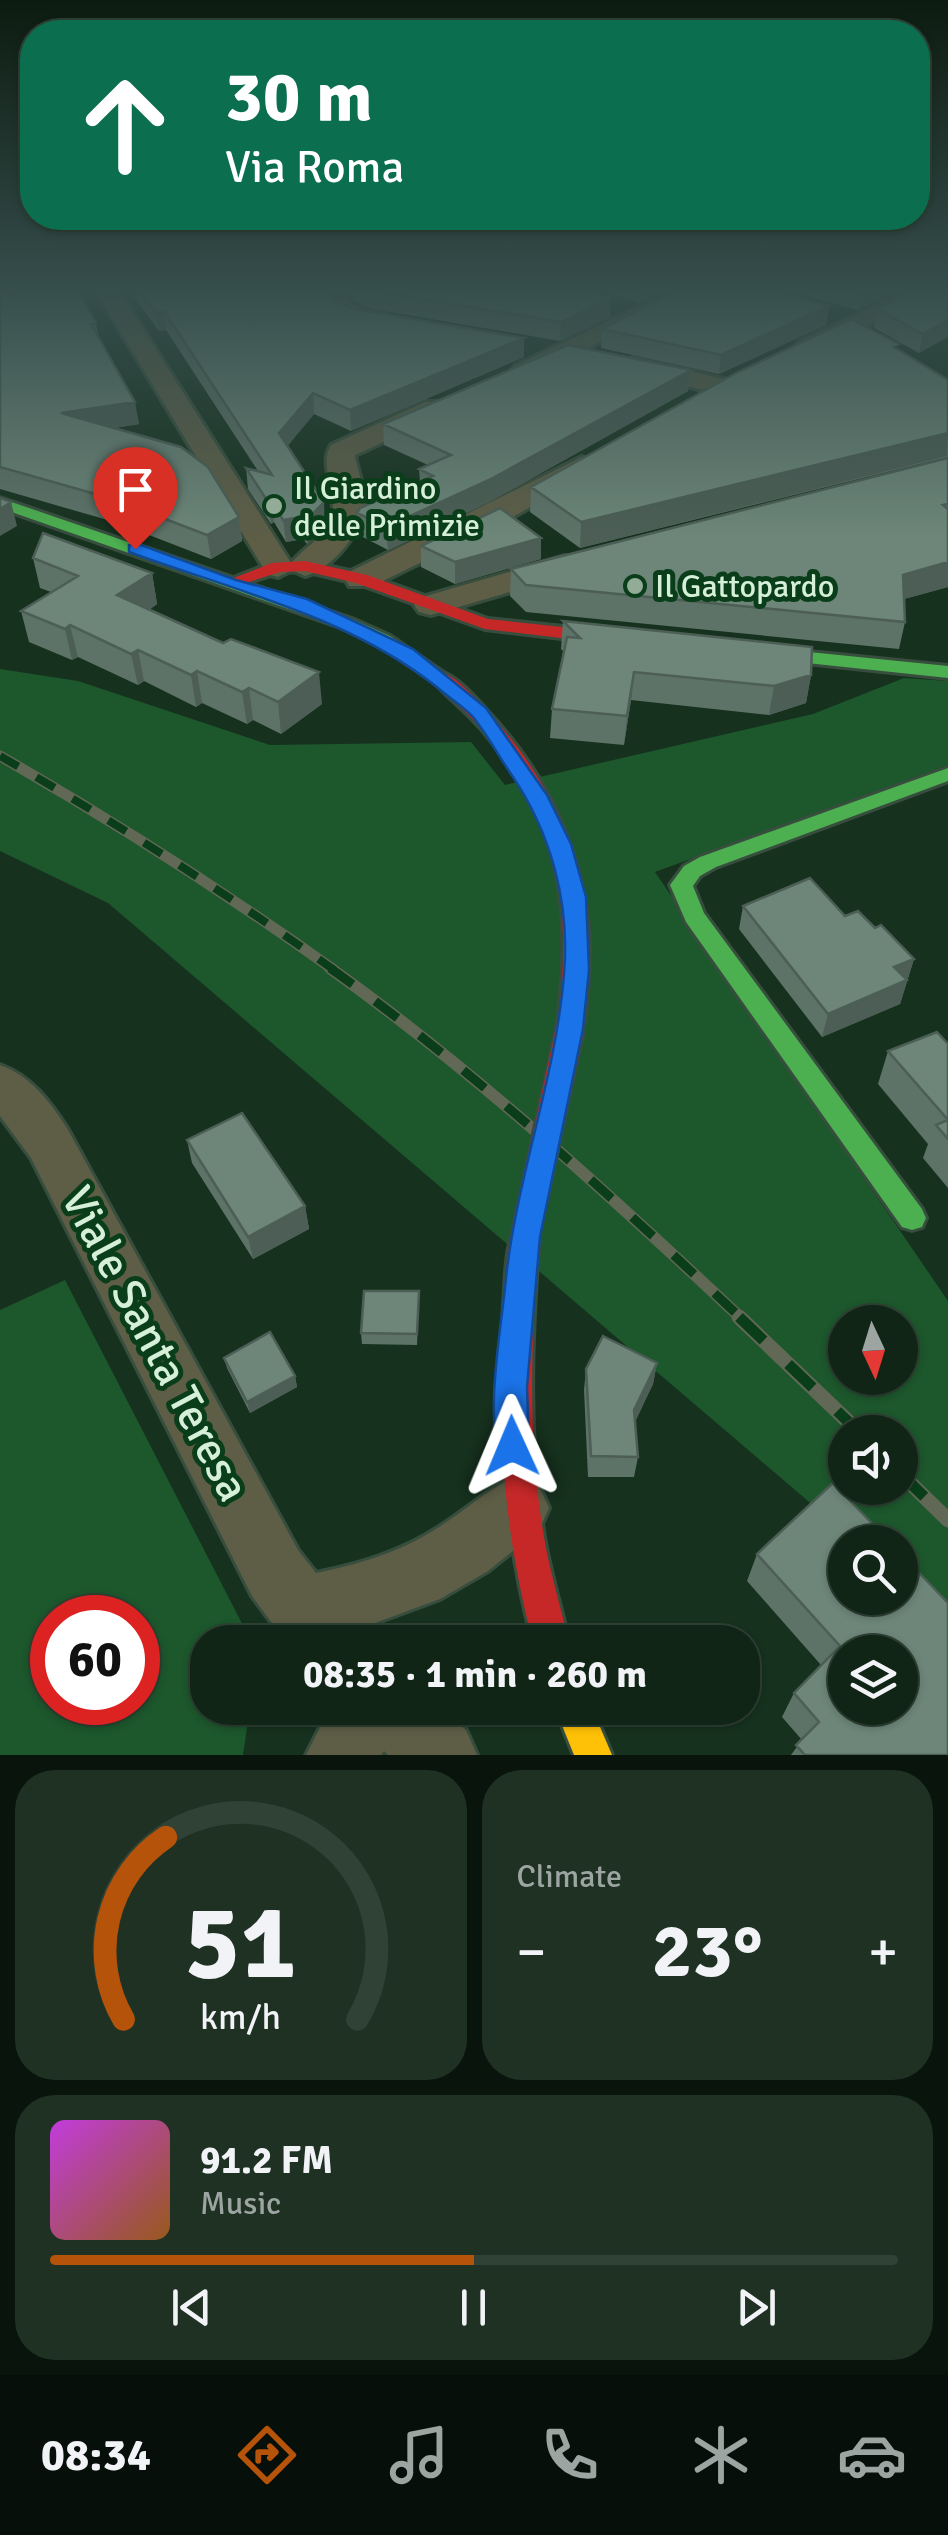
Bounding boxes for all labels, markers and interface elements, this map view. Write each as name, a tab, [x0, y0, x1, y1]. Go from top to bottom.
text: 30 m	[225, 54, 373, 140]
icon: ahead	[60, 60, 190, 190]
text: Via Roma	[225, 140, 404, 195]
pin	[93, 447, 178, 550]
icon: arrive	[108, 462, 163, 517]
place label: Il Giardino delle Primizie	[294, 469, 480, 545]
marker: Il Giardino delle Primizie	[263, 495, 285, 517]
place label: Il Gattopardo	[655, 567, 834, 606]
marker: Il Gattopardo	[624, 575, 646, 597]
street label: Viale Santa Teresa	[49, 1177, 261, 1511]
north arrow	[828, 1305, 918, 1395]
map controls	[828, 1305, 918, 1725]
position arrow	[460, 1394, 564, 1498]
button: sound	[828, 1415, 918, 1505]
button: search	[828, 1525, 918, 1615]
speed limit sign: 60	[30, 1595, 160, 1725]
button: layers	[828, 1635, 918, 1725]
text: 08:35 · 1 min · 260 m	[303, 1651, 647, 1698]
text: Climate	[517, 1857, 622, 1896]
text: 51	[185, 1879, 297, 2007]
text: 23°	[652, 1905, 763, 1998]
text: −	[517, 1918, 546, 1986]
text: +	[868, 1918, 898, 1986]
text: km/h	[200, 1995, 281, 2039]
text: 91.2 FM	[200, 2137, 333, 2184]
text: Music	[200, 2184, 281, 2223]
icon: previous	[164, 2280, 219, 2335]
icon: pause	[446, 2280, 501, 2335]
icon: next	[729, 2280, 784, 2335]
icon: directions	[232, 2420, 302, 2490]
icon: music	[384, 2420, 454, 2490]
icon: phone	[535, 2420, 605, 2490]
icon: climate	[686, 2420, 756, 2490]
icon: car	[837, 2420, 907, 2490]
text: 08:34	[41, 2428, 151, 2483]

